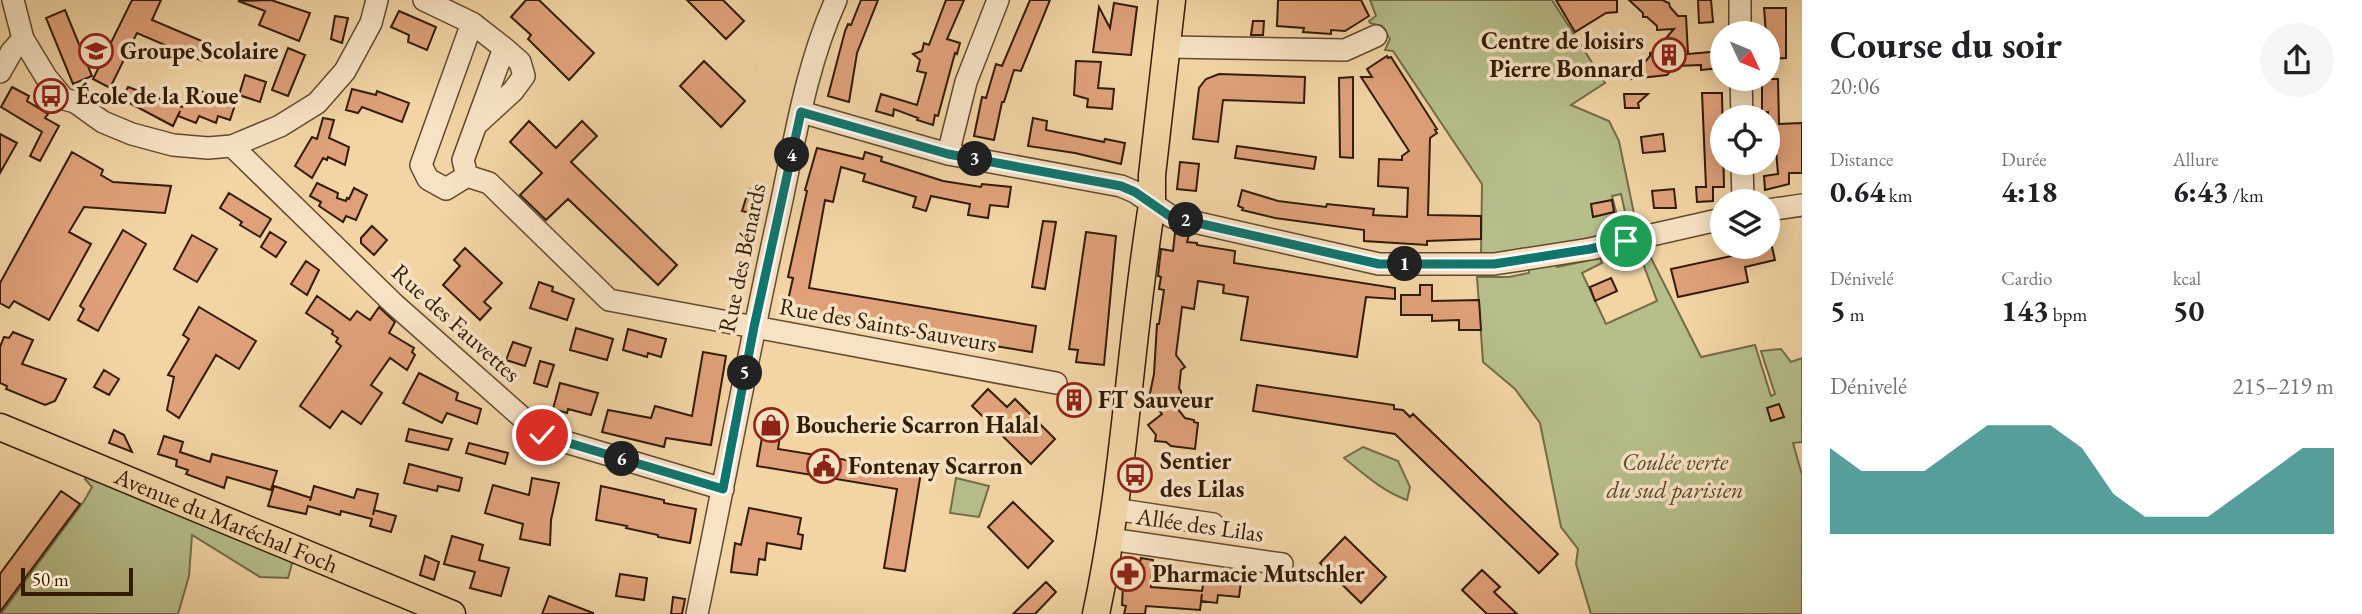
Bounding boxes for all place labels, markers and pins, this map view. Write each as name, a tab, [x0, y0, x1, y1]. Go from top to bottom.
place label: Centre de loisirs Pierre Bonnard	[1481, 25, 1645, 84]
school or university icon: Groupe Scolaire	[77, 32, 115, 70]
place label: Groupe Scolaire	[120, 35, 279, 66]
building icon: Centre de loisirs Pierre Bonnard	[1650, 36, 1688, 74]
bus stop icon: École de la Roue	[32, 77, 70, 115]
place label: École de la Roue	[76, 80, 238, 111]
pin: 4	[774, 138, 810, 172]
pin: 3	[958, 142, 992, 176]
pin: 2	[1168, 202, 1204, 238]
pin	[1596, 211, 1656, 271]
pin: 1	[1388, 246, 1422, 282]
pin: 5	[728, 356, 762, 390]
building icon: FT Sauveur	[1055, 381, 1093, 419]
place label: FT Sauveur	[1098, 384, 1213, 415]
pin	[512, 405, 572, 465]
shop icon: Boucherie Scarron Halal	[752, 406, 790, 444]
place label: Boucherie Scarron Halal	[796, 409, 1039, 440]
pin: 6	[604, 442, 640, 476]
place label: Sentier des Lilas	[1160, 445, 1244, 504]
public building icon: Fontenay Scarron	[805, 447, 843, 485]
place label: Fontenay Scarron	[848, 450, 1023, 482]
bus stop icon: Sentier des Lilas	[1116, 456, 1154, 494]
pharmacy icon: Pharmacie Mutschler	[1109, 555, 1147, 593]
place label: Pharmacie Mutschler	[1152, 558, 1365, 589]

